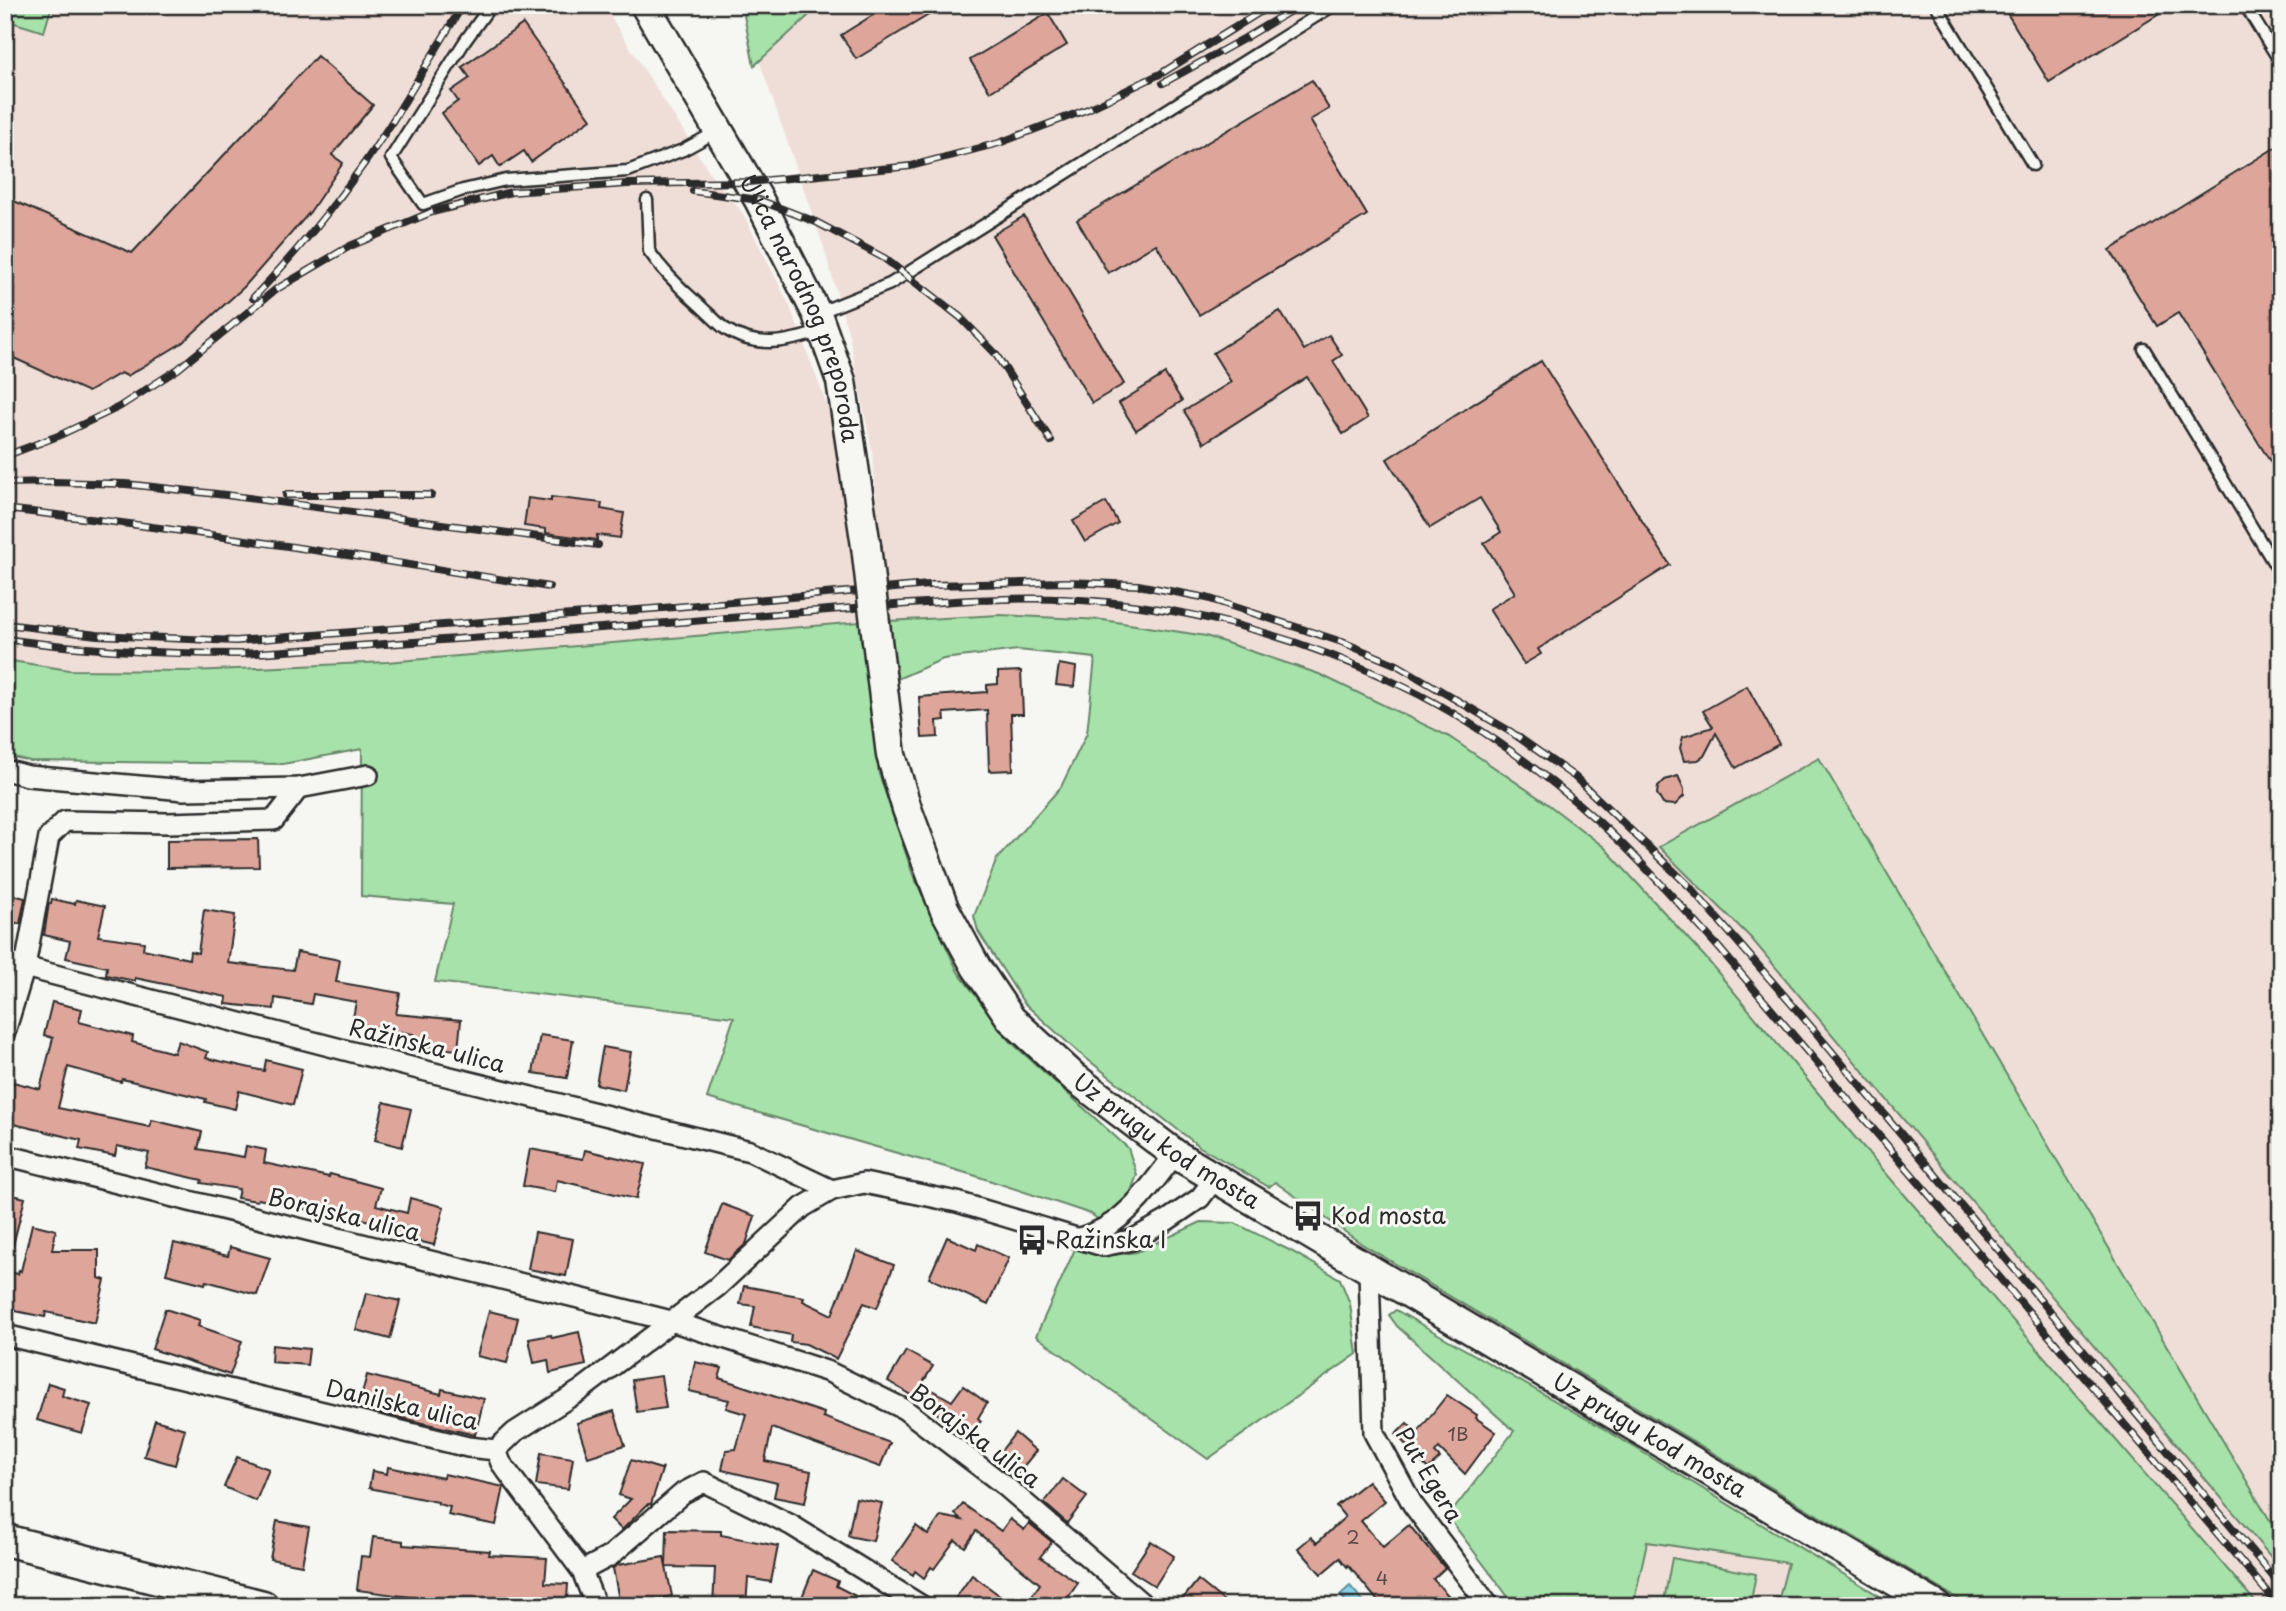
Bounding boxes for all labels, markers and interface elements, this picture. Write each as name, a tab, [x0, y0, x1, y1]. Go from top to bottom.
street label: Ulica narodnog preporoda	[732, 167, 869, 445]
street label: Ražinska ulica	[346, 1008, 510, 1081]
street label: Uz prugu kod mosta	[1066, 1063, 1268, 1217]
street label: Borajska ulica	[264, 1178, 425, 1250]
place label: Kod mosta	[1331, 1197, 1447, 1232]
bus stop icon: Kod mosta	[1291, 1199, 1325, 1233]
place label: Ražinska I	[1055, 1221, 1166, 1256]
bus stop icon: Ražinska I	[1015, 1223, 1049, 1257]
street label: Uz prugu kod mosta	[1546, 1363, 1755, 1506]
street label: Danilska ulica	[323, 1369, 482, 1438]
street label: Borajska ulica	[903, 1374, 1049, 1496]
street label: Put Egera	[1388, 1419, 1473, 1529]
house number: 1B	[1447, 1419, 1469, 1447]
house number: 2	[1346, 1522, 1360, 1550]
house number: 4	[1376, 1563, 1388, 1591]

